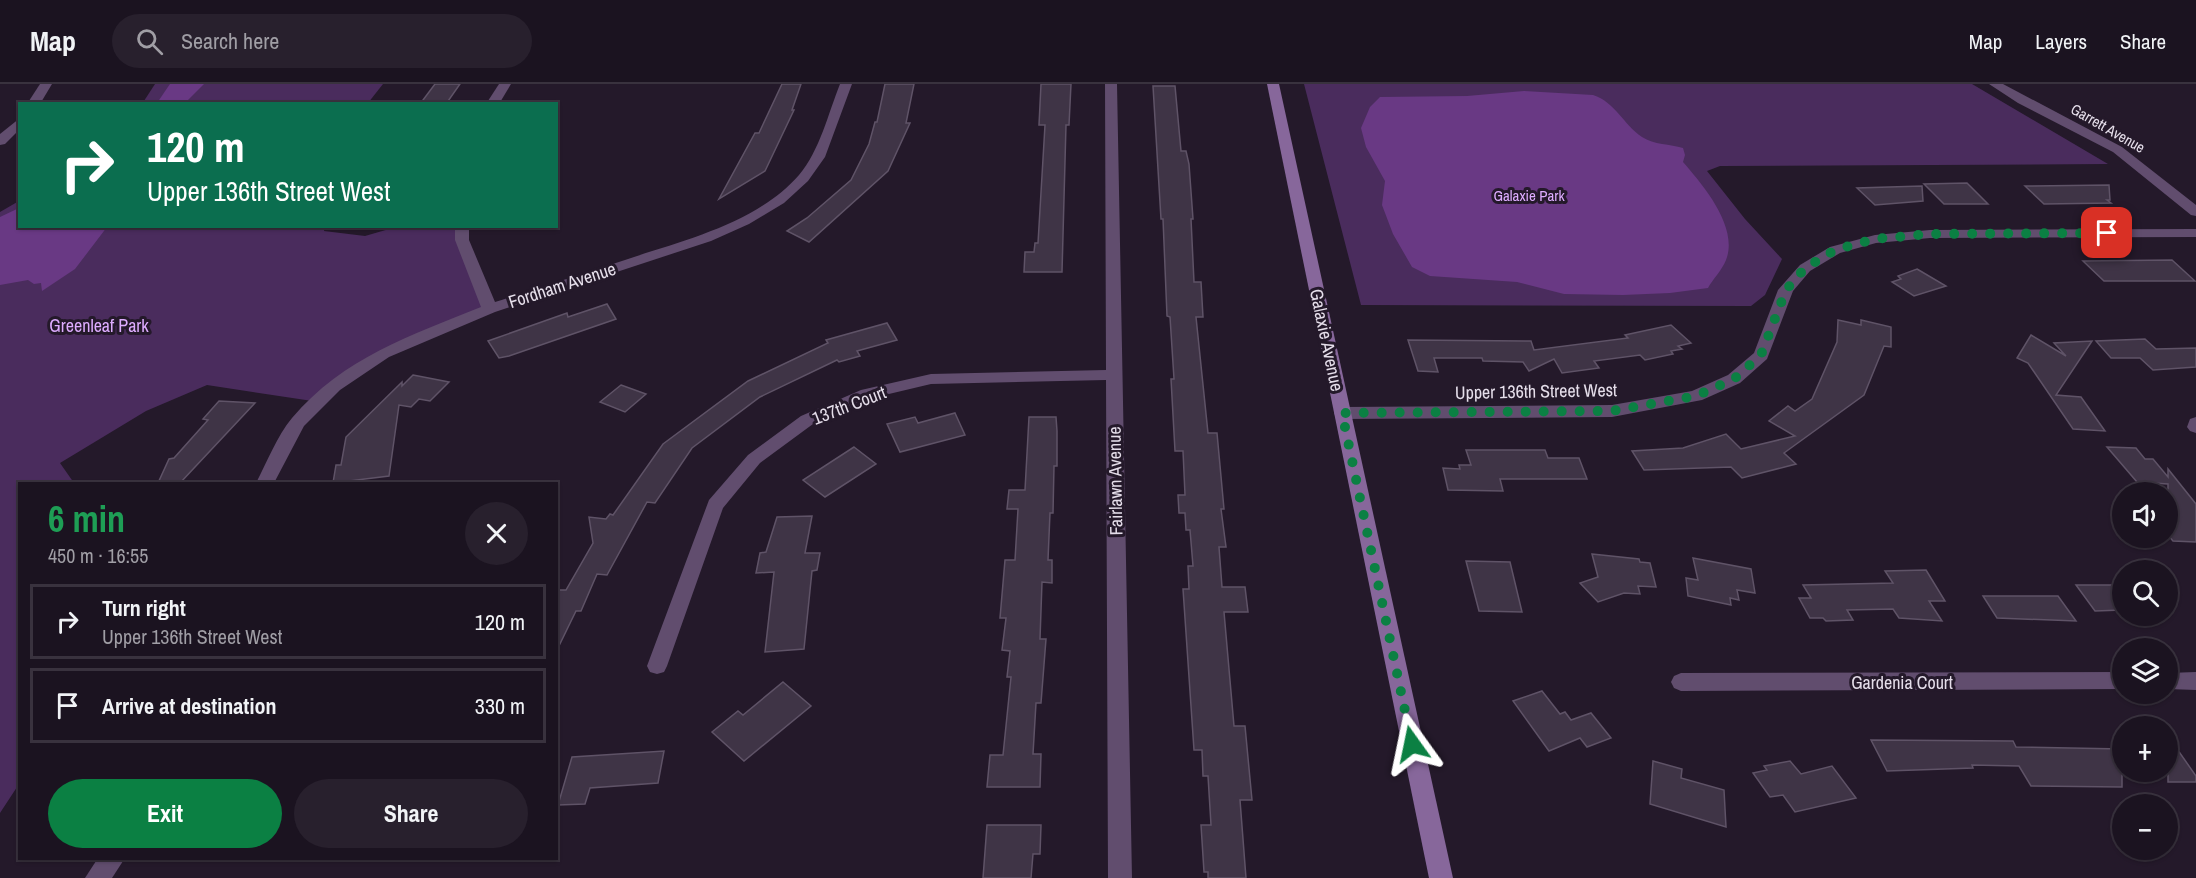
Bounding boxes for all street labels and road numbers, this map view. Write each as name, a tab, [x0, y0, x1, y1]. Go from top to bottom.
street label: Garrett Avenue	[2067, 98, 2149, 158]
street label: Fordham Avenue	[505, 256, 619, 314]
street label: Galaxie Avenue	[1304, 287, 1350, 393]
street label: Upper 136th Street West	[1455, 377, 1617, 405]
street label: 137th Court	[809, 380, 889, 430]
street label: Fairlawn Avenue	[1102, 426, 1128, 536]
street label: Gardenia Court	[1851, 670, 1953, 695]

